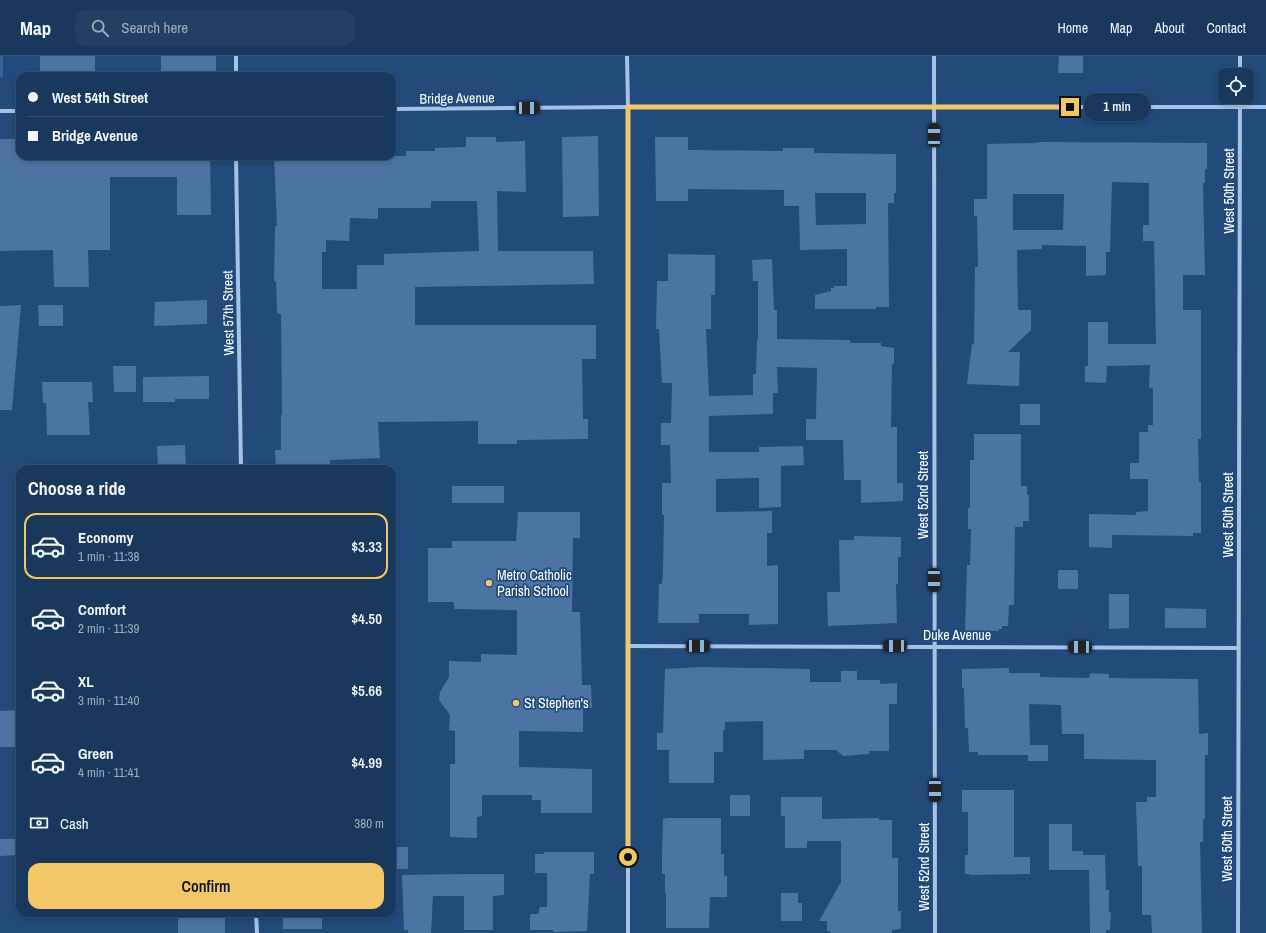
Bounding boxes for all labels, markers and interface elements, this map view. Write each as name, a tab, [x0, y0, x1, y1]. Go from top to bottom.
search box	[75, 10, 355, 46]
text: Map	[20, 15, 51, 41]
icon: search	[89, 17, 111, 39]
text: Search here	[121, 17, 188, 38]
text: Home	[1057, 19, 1088, 37]
text: Map	[1110, 19, 1132, 37]
text: About	[1154, 19, 1184, 37]
text: Contact	[1206, 19, 1246, 37]
map controls	[1218, 68, 1254, 104]
button: locate	[1218, 68, 1254, 104]
text: West 54th Street	[52, 87, 148, 108]
street label: Bridge Avenue	[419, 88, 495, 108]
callout: 1 min	[1084, 93, 1150, 121]
route end	[1061, 98, 1079, 116]
text: 1 min	[1103, 98, 1131, 115]
car	[516, 102, 540, 114]
car	[928, 123, 940, 147]
text: Bridge Avenue	[52, 125, 138, 146]
street label: West 50th Street	[1220, 148, 1238, 234]
street label: West 57th Street	[218, 270, 238, 356]
street label: West 52nd Street	[914, 451, 932, 539]
street label: West 50th Street	[1219, 472, 1237, 558]
text: Choose a ride	[28, 476, 126, 501]
text: Economy	[78, 527, 133, 548]
icon: car	[30, 528, 66, 564]
text: $3.33	[351, 536, 382, 557]
text: 1 min · 11:38	[78, 548, 139, 565]
place label: Metro Catholic Parish School	[497, 566, 572, 600]
car	[928, 568, 940, 592]
marker: Metro Catholic Parish School	[484, 578, 494, 588]
text: Comfort	[78, 599, 126, 620]
icon: car	[30, 600, 66, 636]
text: $4.50	[351, 608, 382, 629]
text: 2 min · 11:39	[78, 620, 139, 637]
street label: Duke Avenue	[923, 626, 991, 644]
car	[686, 640, 710, 652]
car	[883, 640, 907, 652]
car	[1068, 641, 1092, 653]
text: XL	[78, 671, 94, 692]
icon: car	[30, 672, 66, 708]
text: $5.66	[351, 680, 382, 701]
text: 3 min · 11:40	[78, 692, 139, 709]
place label: St Stephen's	[524, 694, 589, 712]
marker: St Stephen's	[511, 698, 521, 708]
text: Green	[78, 743, 114, 764]
icon: car	[30, 744, 66, 780]
text: $4.99	[351, 752, 382, 773]
text: 4 min · 11:41	[78, 764, 139, 781]
car	[929, 778, 941, 802]
street label: West 50th Street	[1218, 796, 1236, 882]
icon: cash	[28, 812, 50, 834]
text: Cash	[60, 813, 89, 834]
text: 380 m	[354, 815, 384, 832]
street label: West 52nd Street	[915, 823, 933, 911]
route start	[619, 848, 637, 866]
button: Confirm	[28, 863, 384, 909]

